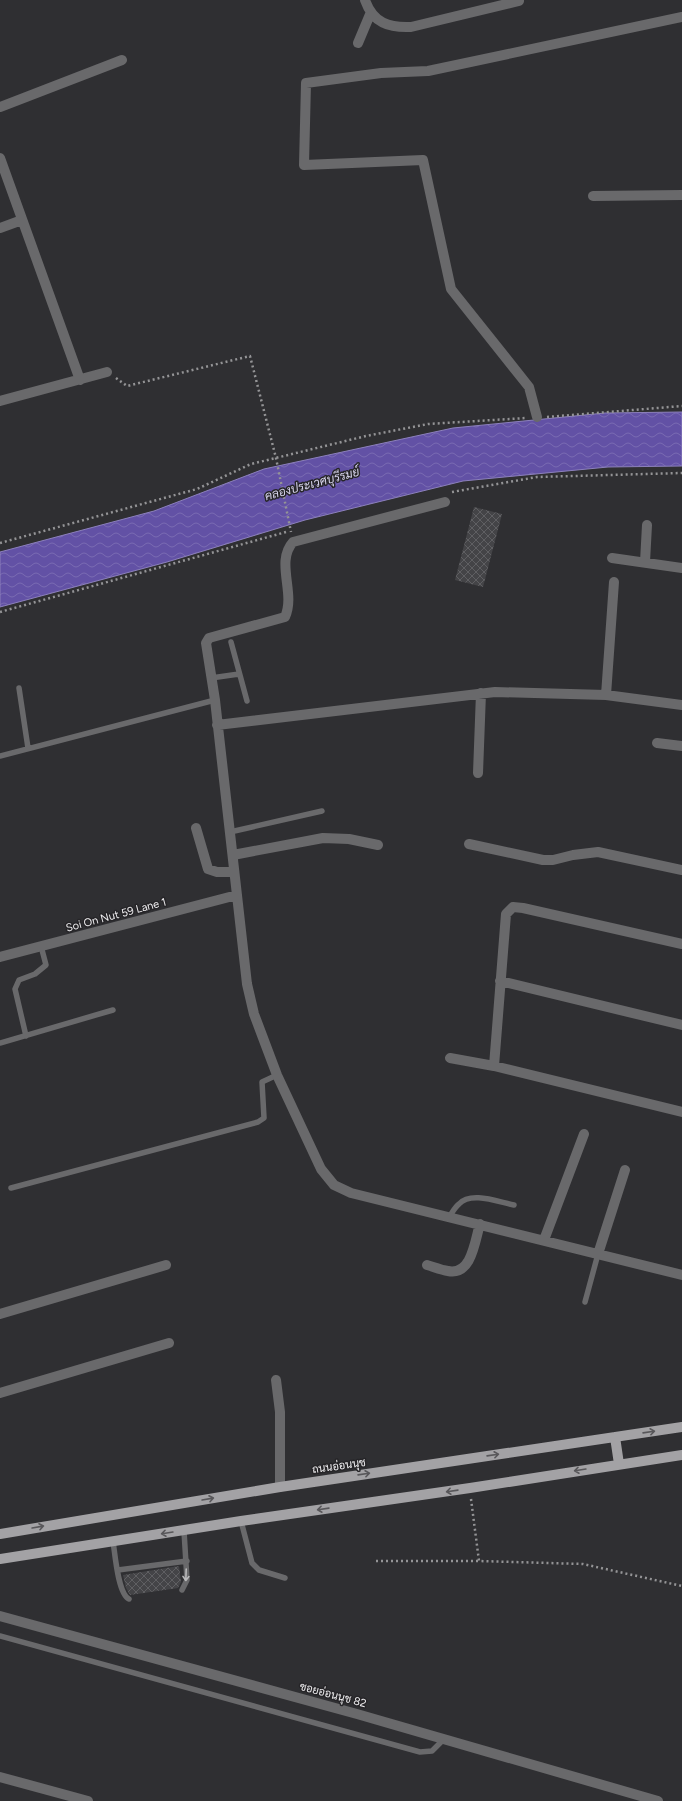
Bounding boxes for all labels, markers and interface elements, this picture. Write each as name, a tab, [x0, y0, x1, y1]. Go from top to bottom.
water label: คลองประเวศบุรีรมย์	[263, 463, 363, 505]
street label: Soi On Nut 59 Lane 1	[64, 895, 168, 935]
one-way arrow	[642, 1428, 655, 1436]
one-way arrow	[486, 1451, 499, 1459]
street label: ถนนอ่อนนุช	[311, 1455, 367, 1478]
one-way arrow	[574, 1466, 587, 1474]
one-way arrow	[357, 1470, 370, 1478]
one-way arrow	[446, 1487, 459, 1495]
one-way arrow	[201, 1494, 214, 1502]
one-way arrow	[317, 1505, 330, 1513]
one-way arrow	[32, 1523, 45, 1531]
one-way arrow	[161, 1529, 174, 1537]
one-way arrow	[183, 1568, 190, 1581]
street label: ซอยอ่อนนุช 82	[298, 1679, 368, 1712]

